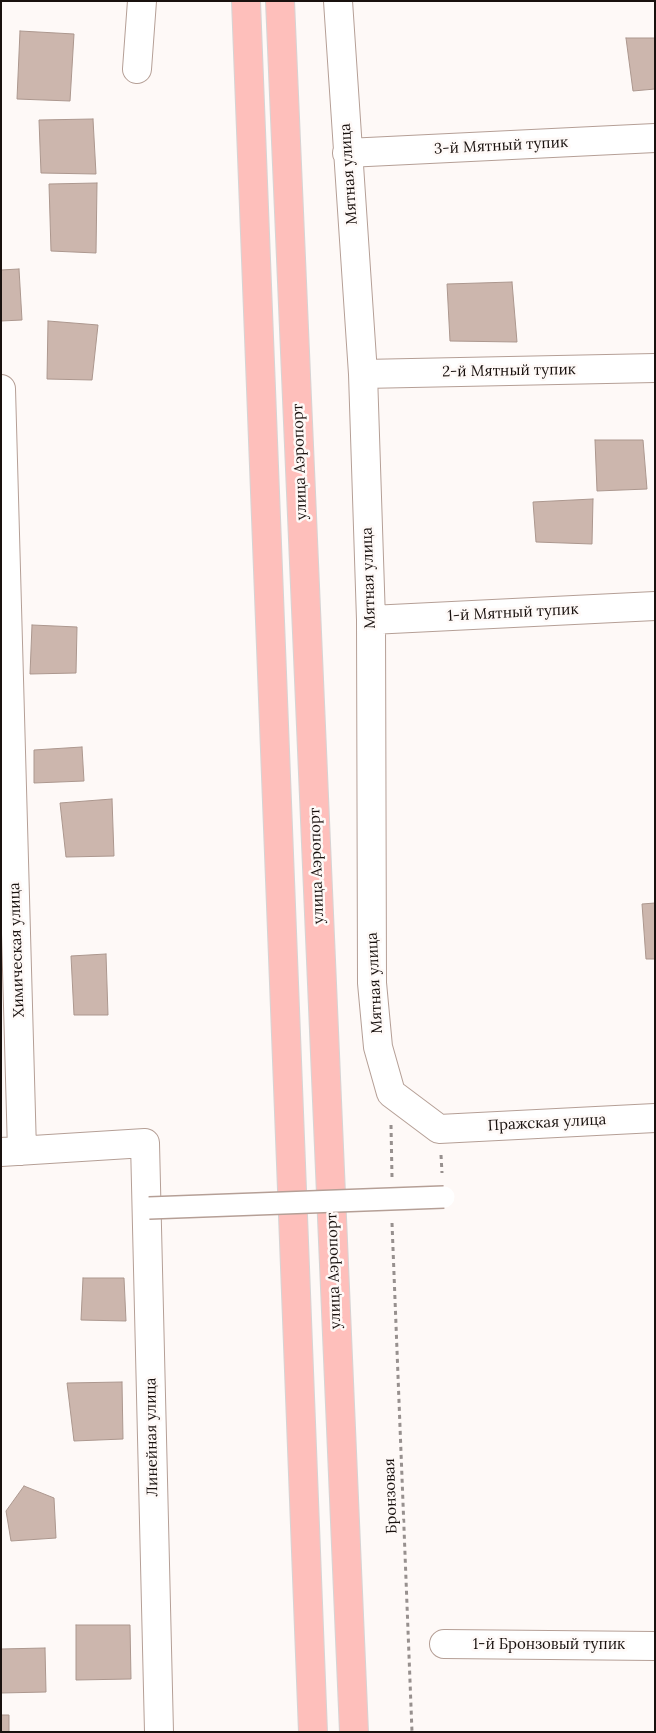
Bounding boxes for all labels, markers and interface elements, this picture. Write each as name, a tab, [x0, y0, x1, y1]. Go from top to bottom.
street label: Мятная улица	[336, 123, 362, 225]
street label: 3-й Мятный тупик	[434, 133, 568, 159]
street label: 2-й Мятный тупик	[442, 361, 576, 381]
street label: улица Аэропорт	[289, 403, 311, 521]
street label: Мятная улица	[358, 527, 380, 629]
street label: 1-й Мятный тупик	[447, 601, 579, 625]
street label: улица Аэропорт	[306, 807, 328, 925]
street label: Химическая улица	[6, 882, 28, 1018]
street label: Мятная улица	[363, 932, 387, 1034]
street label: Пражская улица	[487, 1111, 607, 1135]
street label: улица Аэропорт	[323, 1212, 345, 1330]
street label: Линейная улица	[142, 1377, 162, 1497]
street label: Бронзовая	[381, 1458, 401, 1534]
street label: 1-й Бронзовый тупик	[473, 1636, 625, 1654]

